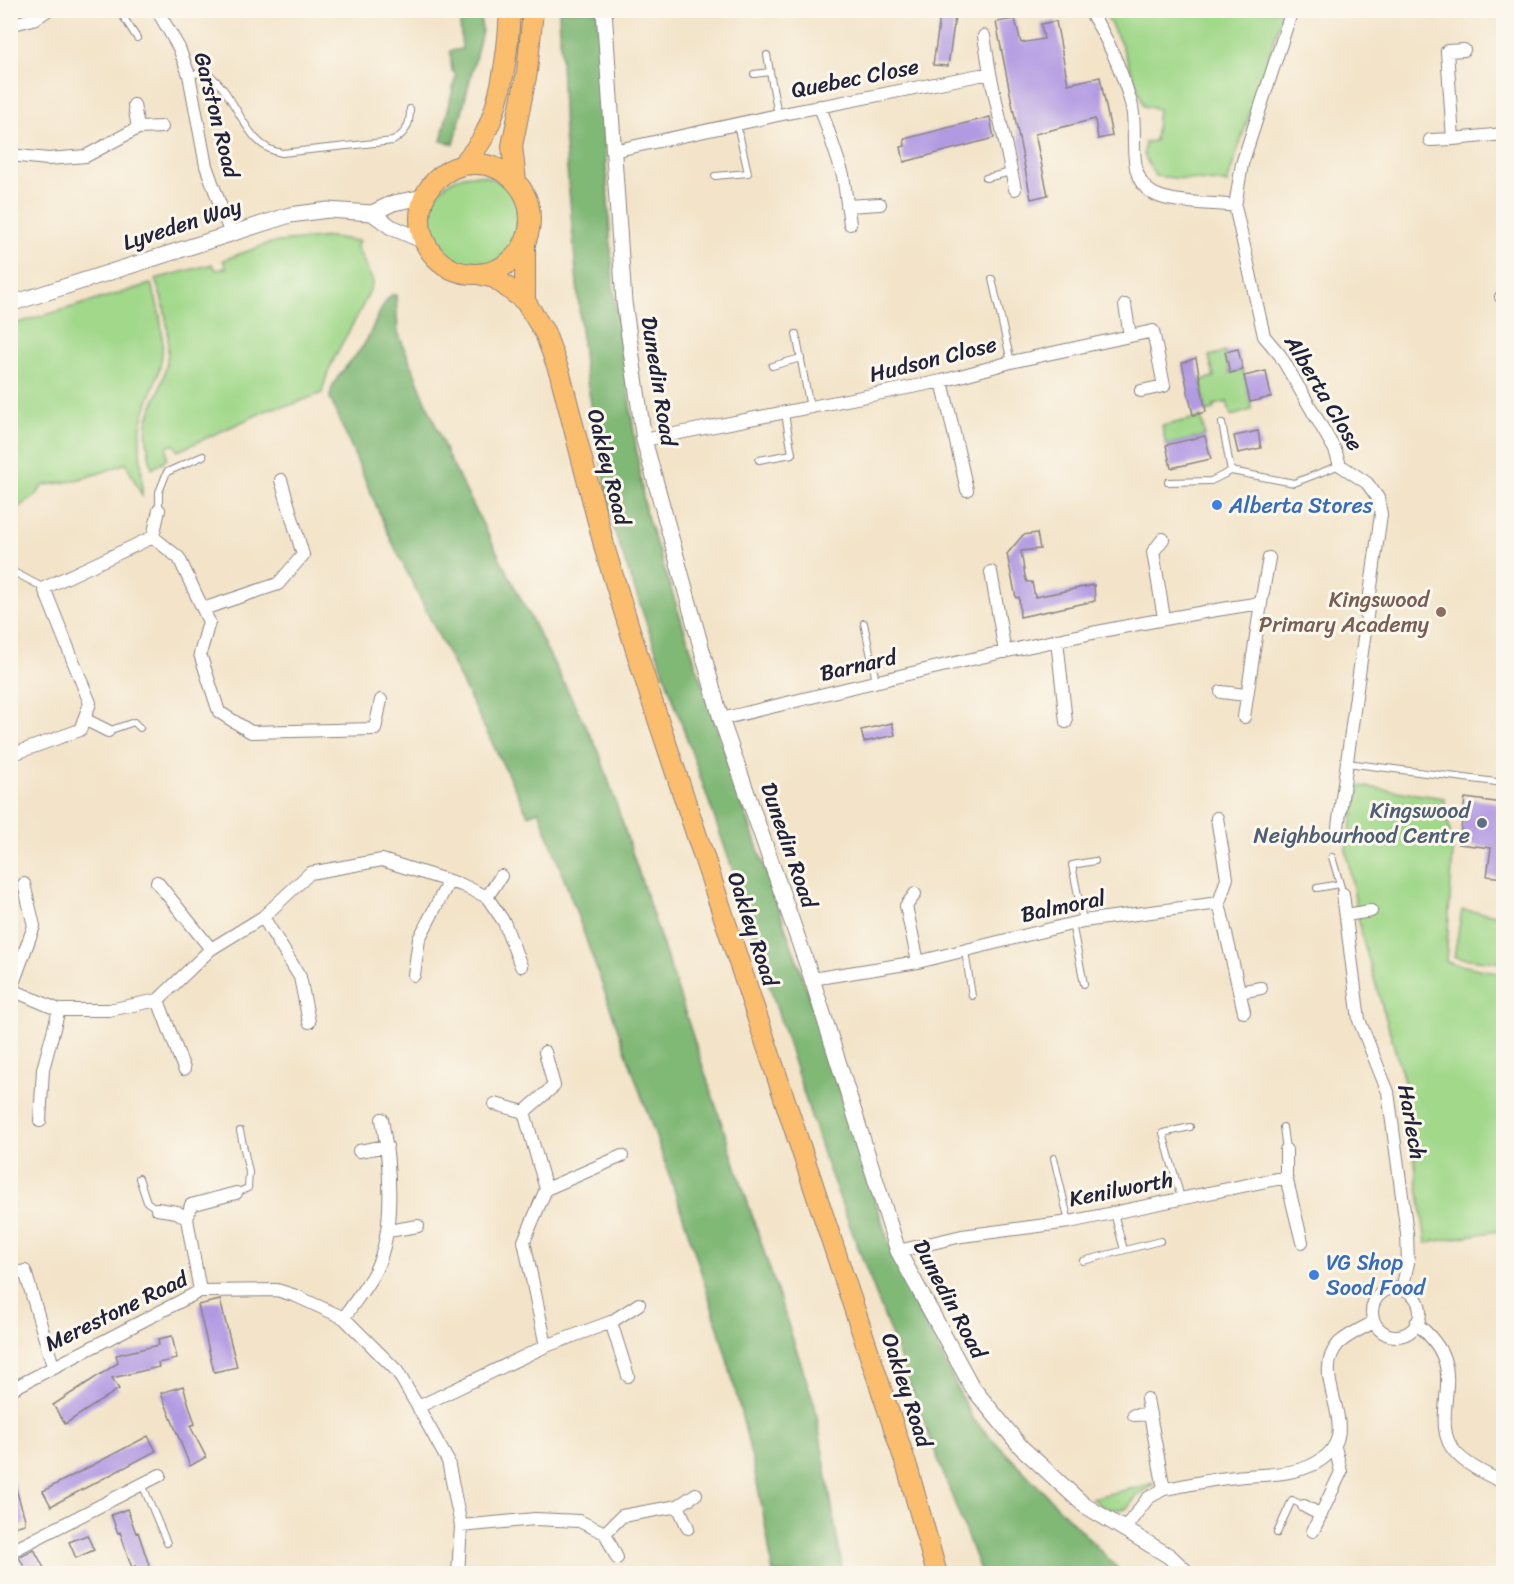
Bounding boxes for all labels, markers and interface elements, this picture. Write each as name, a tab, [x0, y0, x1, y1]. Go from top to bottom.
street label: Quebec Close	[788, 47, 922, 109]
street label: Garston Road	[183, 48, 252, 183]
street label: Lyveden Way	[117, 186, 247, 262]
street label: Dunedin Road	[630, 313, 689, 450]
street label: Hudson Close	[865, 324, 1001, 394]
street label: Alberta Close	[1273, 326, 1374, 459]
street label: Oakley Road	[576, 405, 643, 531]
place label: Alberta Stores	[1228, 486, 1374, 525]
marker: Alberta Stores	[1210, 498, 1224, 512]
place label: Kingswood Primary Academy	[1259, 580, 1430, 644]
marker: Kingswood Primary Academy	[1434, 605, 1448, 619]
street label: Barnard	[816, 637, 901, 693]
street label: Dunedin Road	[749, 777, 829, 914]
place label: Kingswood Neighbourhood Centre	[1254, 791, 1471, 855]
marker: Kingswood Neighbourhood Centre	[1475, 816, 1489, 830]
street label: Oakley Road	[716, 867, 790, 993]
street label: Balmoral	[1017, 878, 1110, 934]
street label: Harlech	[1386, 1081, 1438, 1163]
street label: Kenilworth	[1066, 1160, 1176, 1218]
street label: Dunedin Road	[902, 1232, 999, 1367]
place label: VG Shop Sood Food	[1326, 1243, 1427, 1307]
street label: Merestone Road	[38, 1259, 196, 1363]
marker: VG Shop Sood Food	[1307, 1268, 1321, 1282]
street label: Oakley Road	[870, 1328, 944, 1454]

